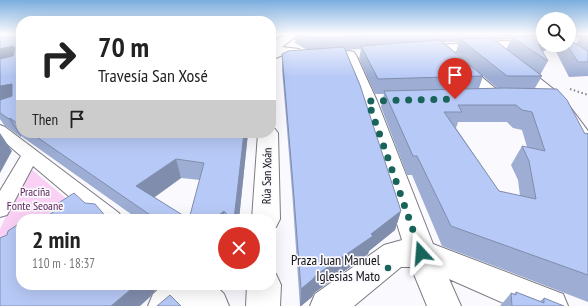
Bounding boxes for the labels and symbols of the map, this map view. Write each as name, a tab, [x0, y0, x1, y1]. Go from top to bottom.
pin	[438, 58, 472, 99]
street label: Rúa San Xoán	[259, 148, 274, 204]
park label: Praciña Fonte Seoane	[7, 184, 63, 213]
position arrow	[400, 232, 442, 274]
place label: Praza Juan Manuel Iglesias Mato	[291, 251, 381, 285]
marker: Praza Juan Manuel Iglesias Mato	[383, 263, 393, 273]

